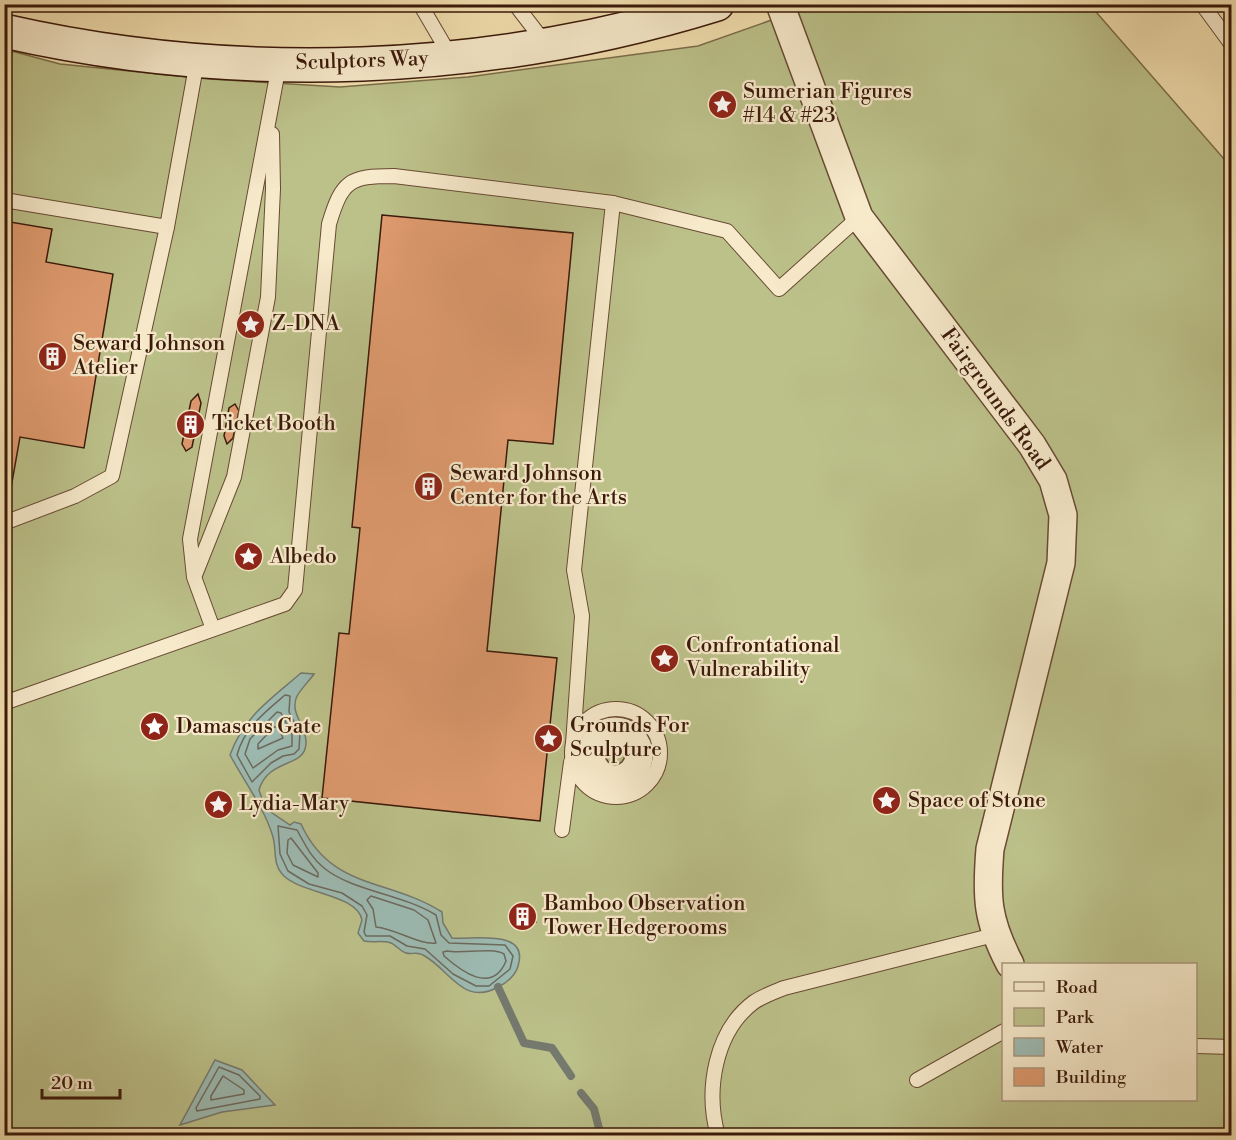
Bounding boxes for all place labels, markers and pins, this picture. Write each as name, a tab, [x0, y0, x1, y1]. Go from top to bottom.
place label: Sumerian Figures #14 & #23	[743, 79, 912, 129]
place icon: Sumerian Figures #14 & #23	[706, 88, 738, 120]
place icon: Z-DNA	[235, 308, 267, 340]
place label: Z-DNA	[272, 311, 340, 337]
place label: Seward Johnson Atelier	[72, 331, 226, 381]
building icon: Seward Johnson Atelier	[36, 340, 68, 372]
building icon: Ticket Booth	[175, 408, 207, 440]
place label: Ticket Booth	[212, 411, 336, 437]
place label: Seward Johnson Center for the Arts	[450, 461, 627, 511]
building icon: Seward Johnson Center for the Arts	[413, 470, 445, 502]
place icon: Albedo	[233, 541, 265, 573]
place label: Albedo	[269, 544, 337, 570]
place label: Confrontational Vulnerability	[685, 633, 839, 683]
place icon: Confrontational Vulnerability	[649, 642, 681, 674]
place icon: Damascus Gate	[139, 711, 171, 743]
place label: Grounds For Sculpture	[570, 713, 689, 763]
place label: Damascus Gate	[176, 714, 321, 740]
place icon: Grounds For Sculpture	[533, 722, 565, 754]
place icon: Space of Stone	[871, 785, 903, 817]
place icon: Lydia-Mary	[202, 788, 234, 820]
place label: Space of Stone	[908, 788, 1046, 814]
place label: Lydia-Mary	[239, 791, 350, 817]
place label: Bamboo Observation Tower Hedgerooms	[543, 891, 746, 941]
building icon: Bamboo Observation Tower Hedgerooms	[507, 900, 539, 932]

